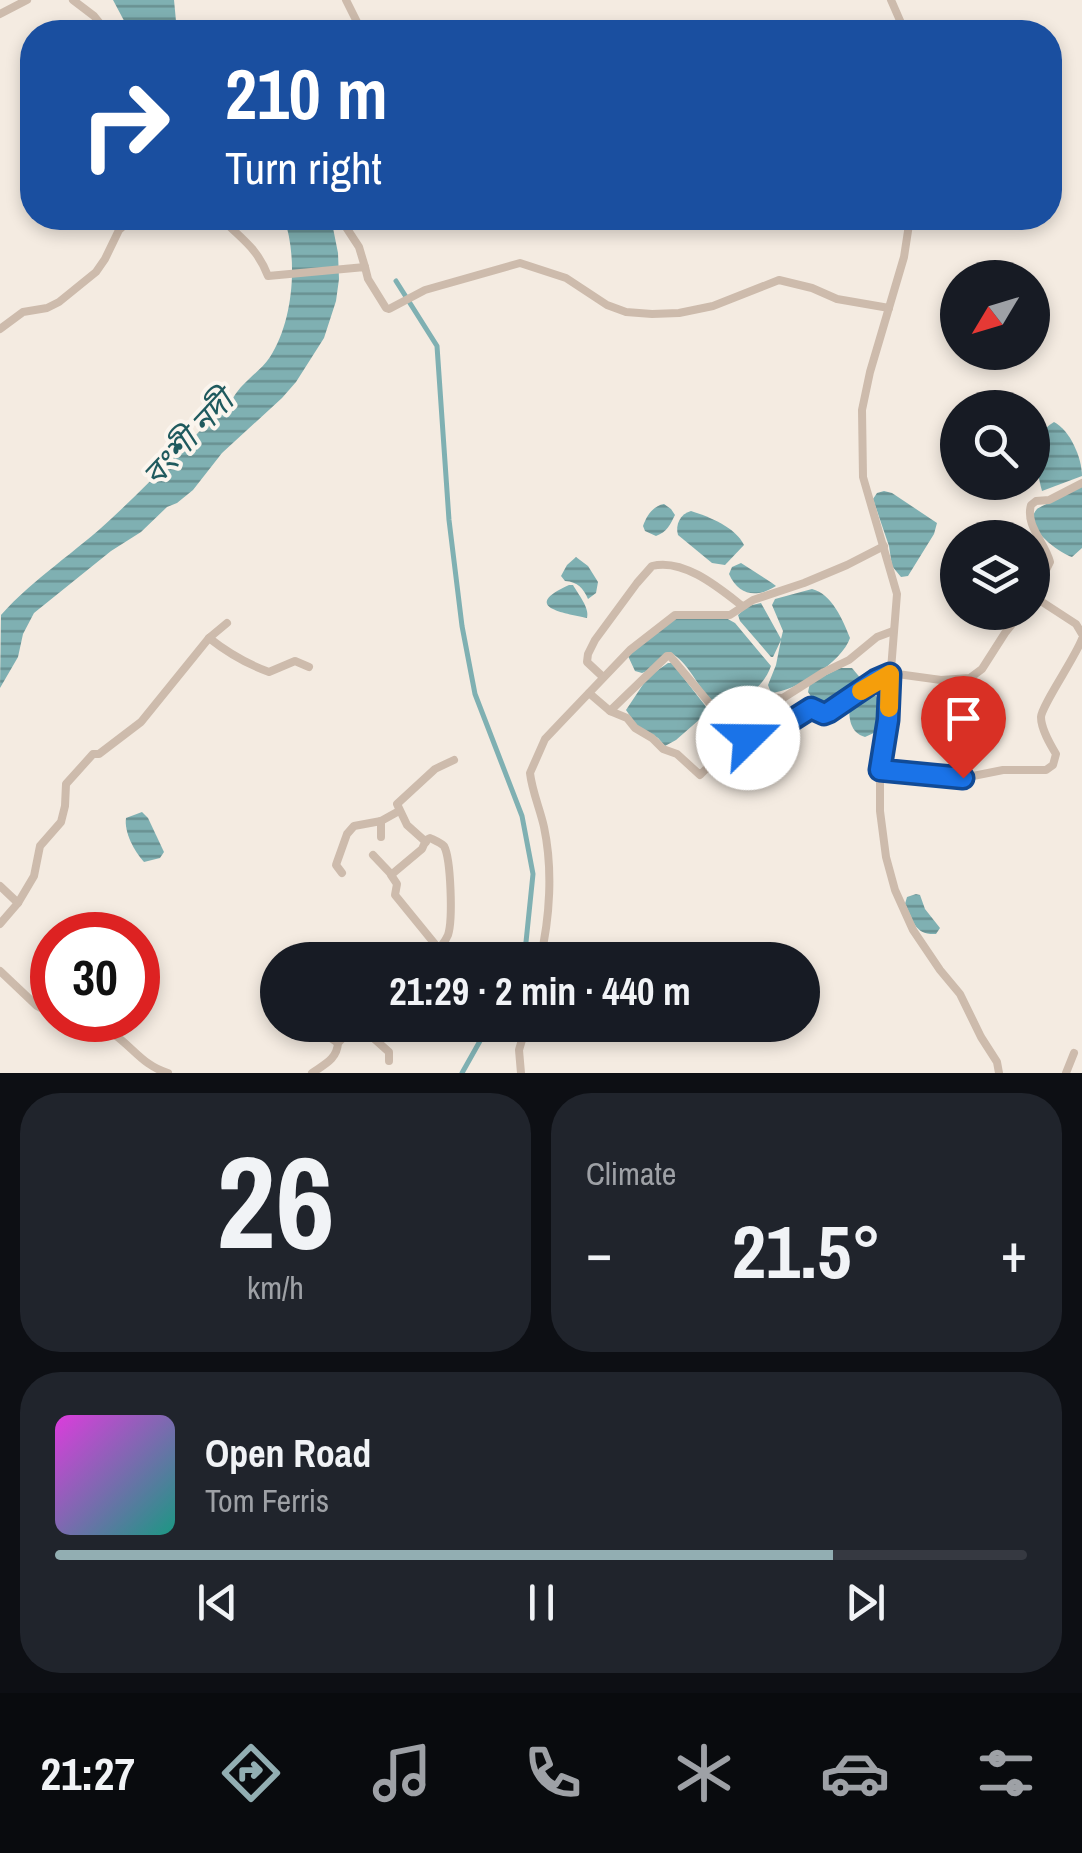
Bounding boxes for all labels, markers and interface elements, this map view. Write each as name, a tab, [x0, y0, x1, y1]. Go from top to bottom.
text: 210 m	[225, 47, 388, 141]
icon: right	[60, 60, 190, 190]
text: Turn right	[225, 137, 382, 198]
north arrow	[940, 260, 1050, 370]
map controls	[940, 260, 1050, 630]
water label: বংশী নদী	[132, 377, 247, 495]
button: search	[940, 390, 1050, 500]
button: layers	[940, 520, 1050, 630]
pin	[921, 676, 1006, 779]
position arrow	[696, 686, 800, 790]
icon: arrive	[936, 691, 991, 746]
speed limit sign: 30	[30, 912, 160, 1042]
text: 21:29 · 2 min · 440 m	[389, 966, 691, 1017]
text: 26	[216, 1113, 335, 1289]
text: Climate	[586, 1152, 676, 1195]
text: 21.5°	[732, 1200, 881, 1301]
text: −	[586, 1215, 612, 1289]
text: +	[1001, 1215, 1027, 1289]
text: km/h	[247, 1266, 304, 1309]
text: Open Road	[205, 1428, 371, 1479]
text: Tom Ferris	[205, 1479, 329, 1522]
icon: previous	[190, 1575, 245, 1630]
icon: pause	[514, 1575, 569, 1630]
icon: next	[838, 1575, 893, 1630]
icon: directions	[216, 1738, 286, 1808]
icon: music	[367, 1738, 437, 1808]
icon: phone	[518, 1738, 588, 1808]
icon: climate	[669, 1738, 739, 1808]
icon: car	[820, 1738, 890, 1808]
icon: filters	[971, 1738, 1041, 1808]
text: 21:27	[41, 1743, 135, 1804]

